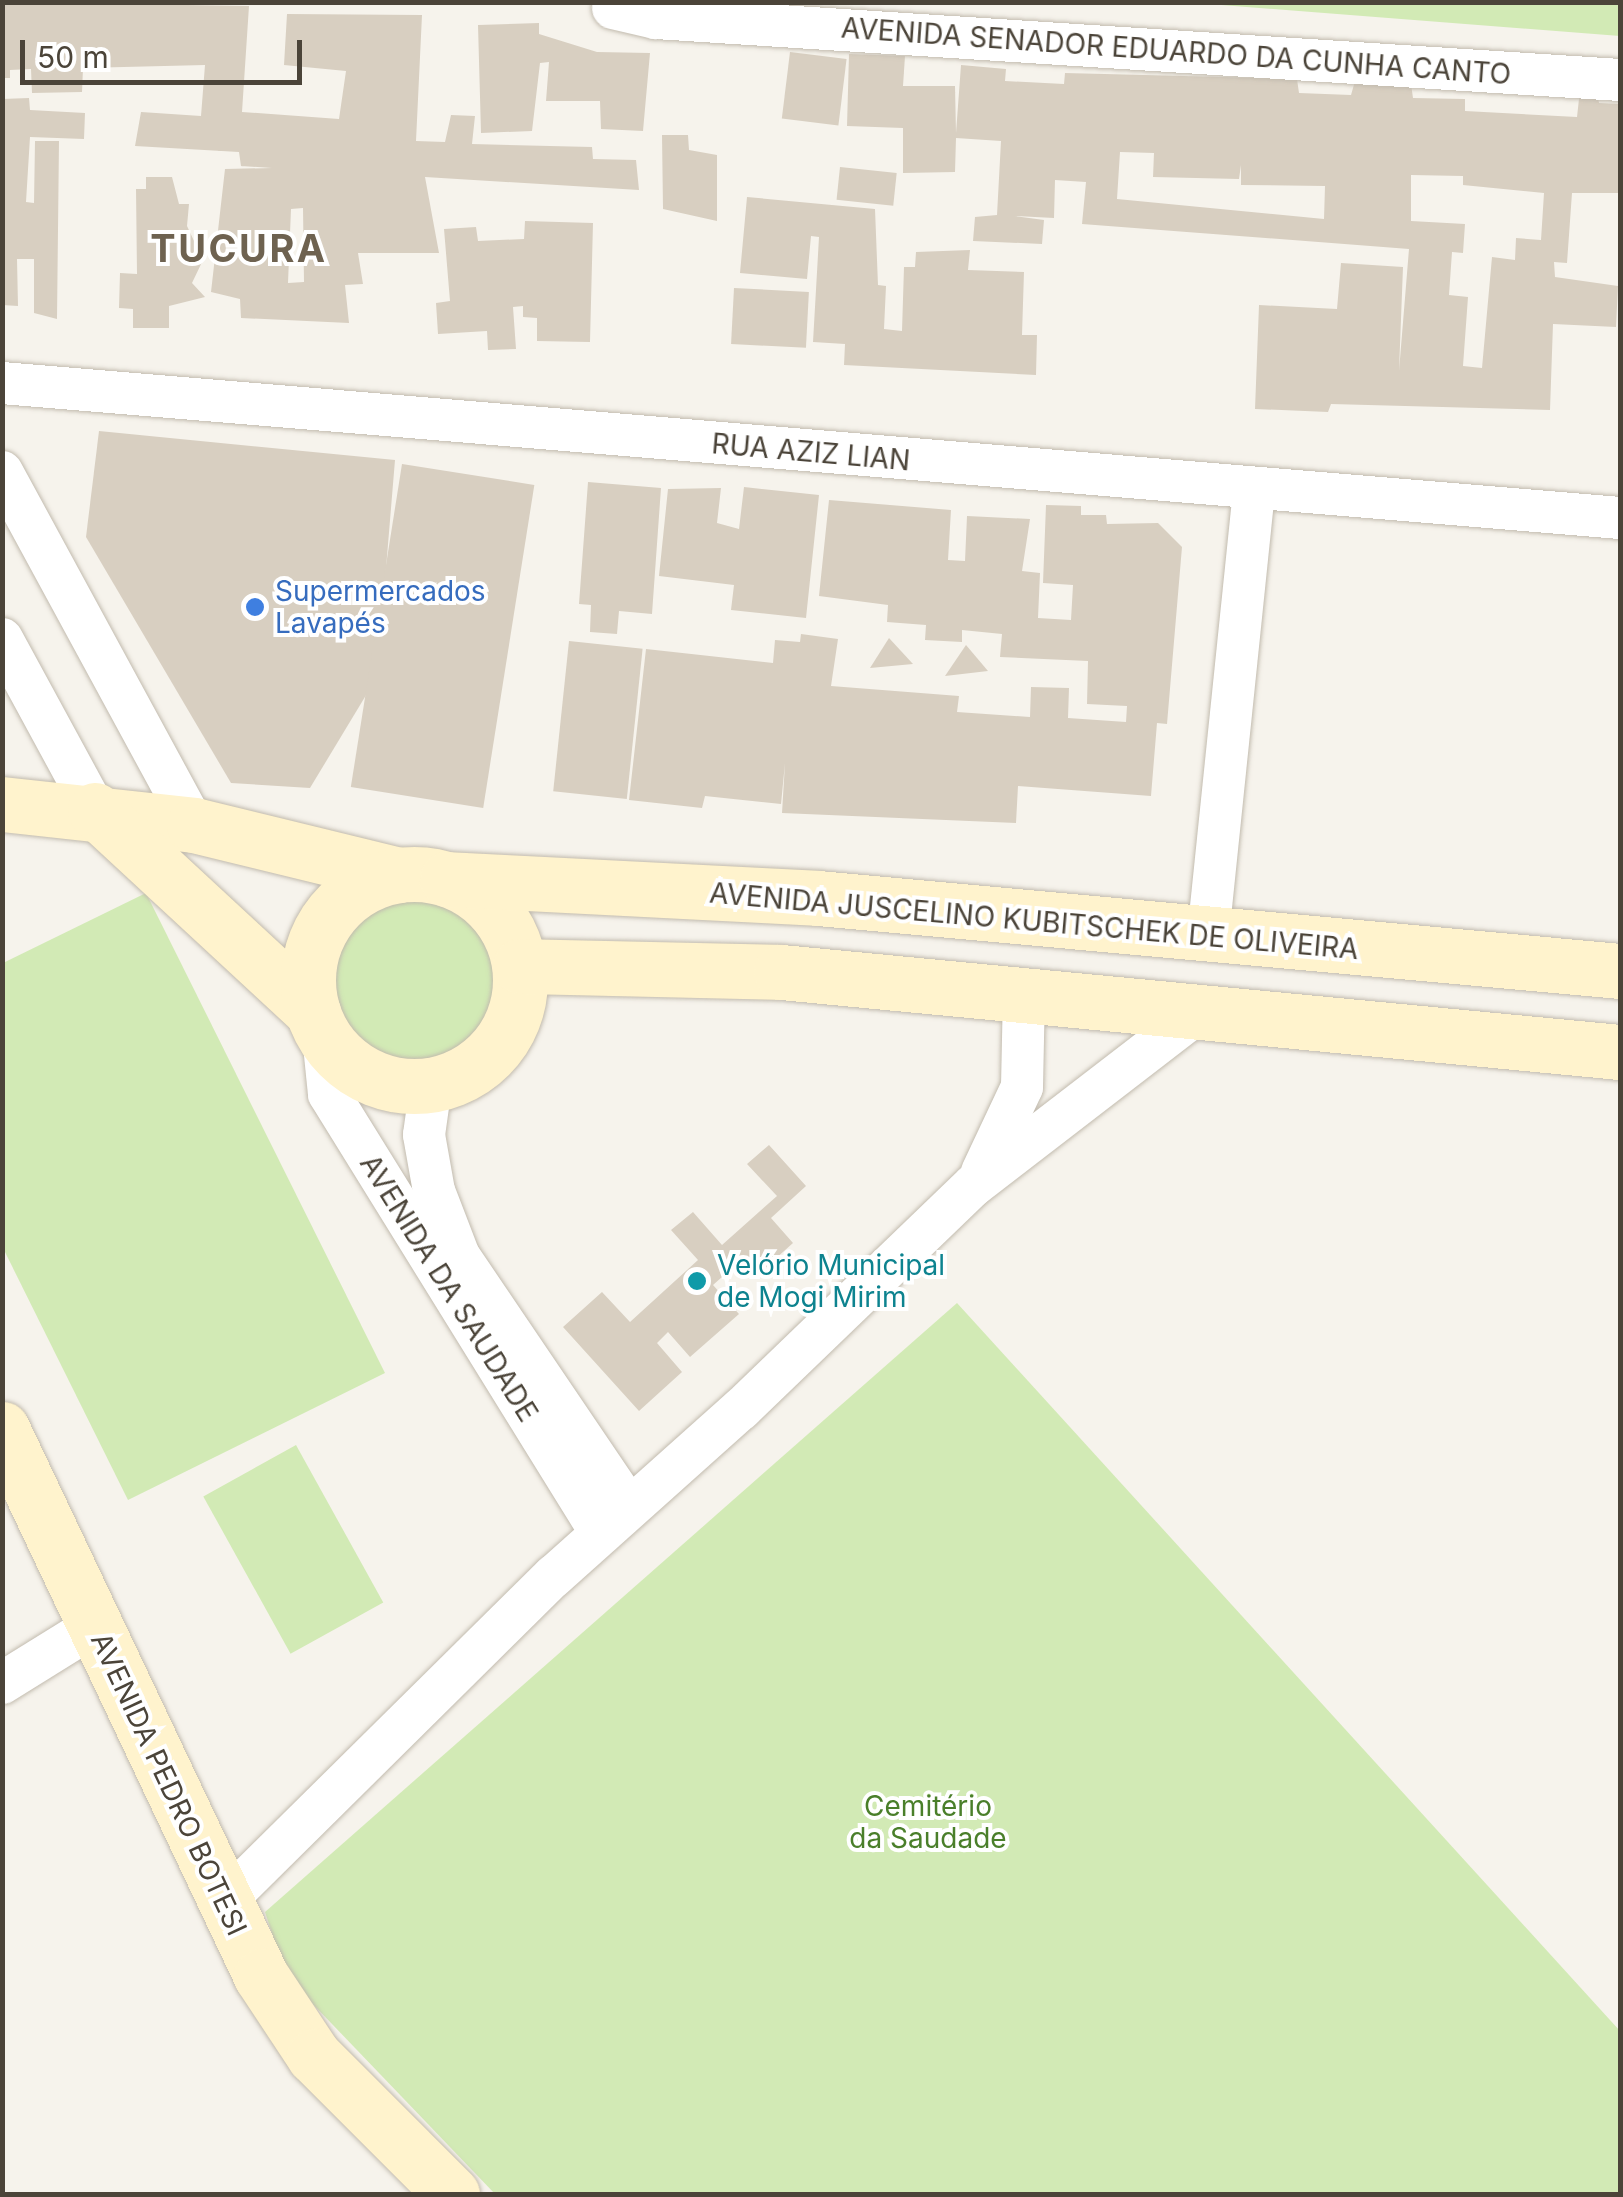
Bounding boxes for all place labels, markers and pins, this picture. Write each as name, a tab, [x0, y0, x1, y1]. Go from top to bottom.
place label: Supermercados Lavapés	[275, 574, 486, 640]
marker: Supermercados Lavapés	[244, 596, 266, 618]
place label: Velório Municipal de Mogi Mirim	[717, 1248, 945, 1314]
marker: Velório Municipal de Mogi Mirim	[686, 1270, 708, 1292]

